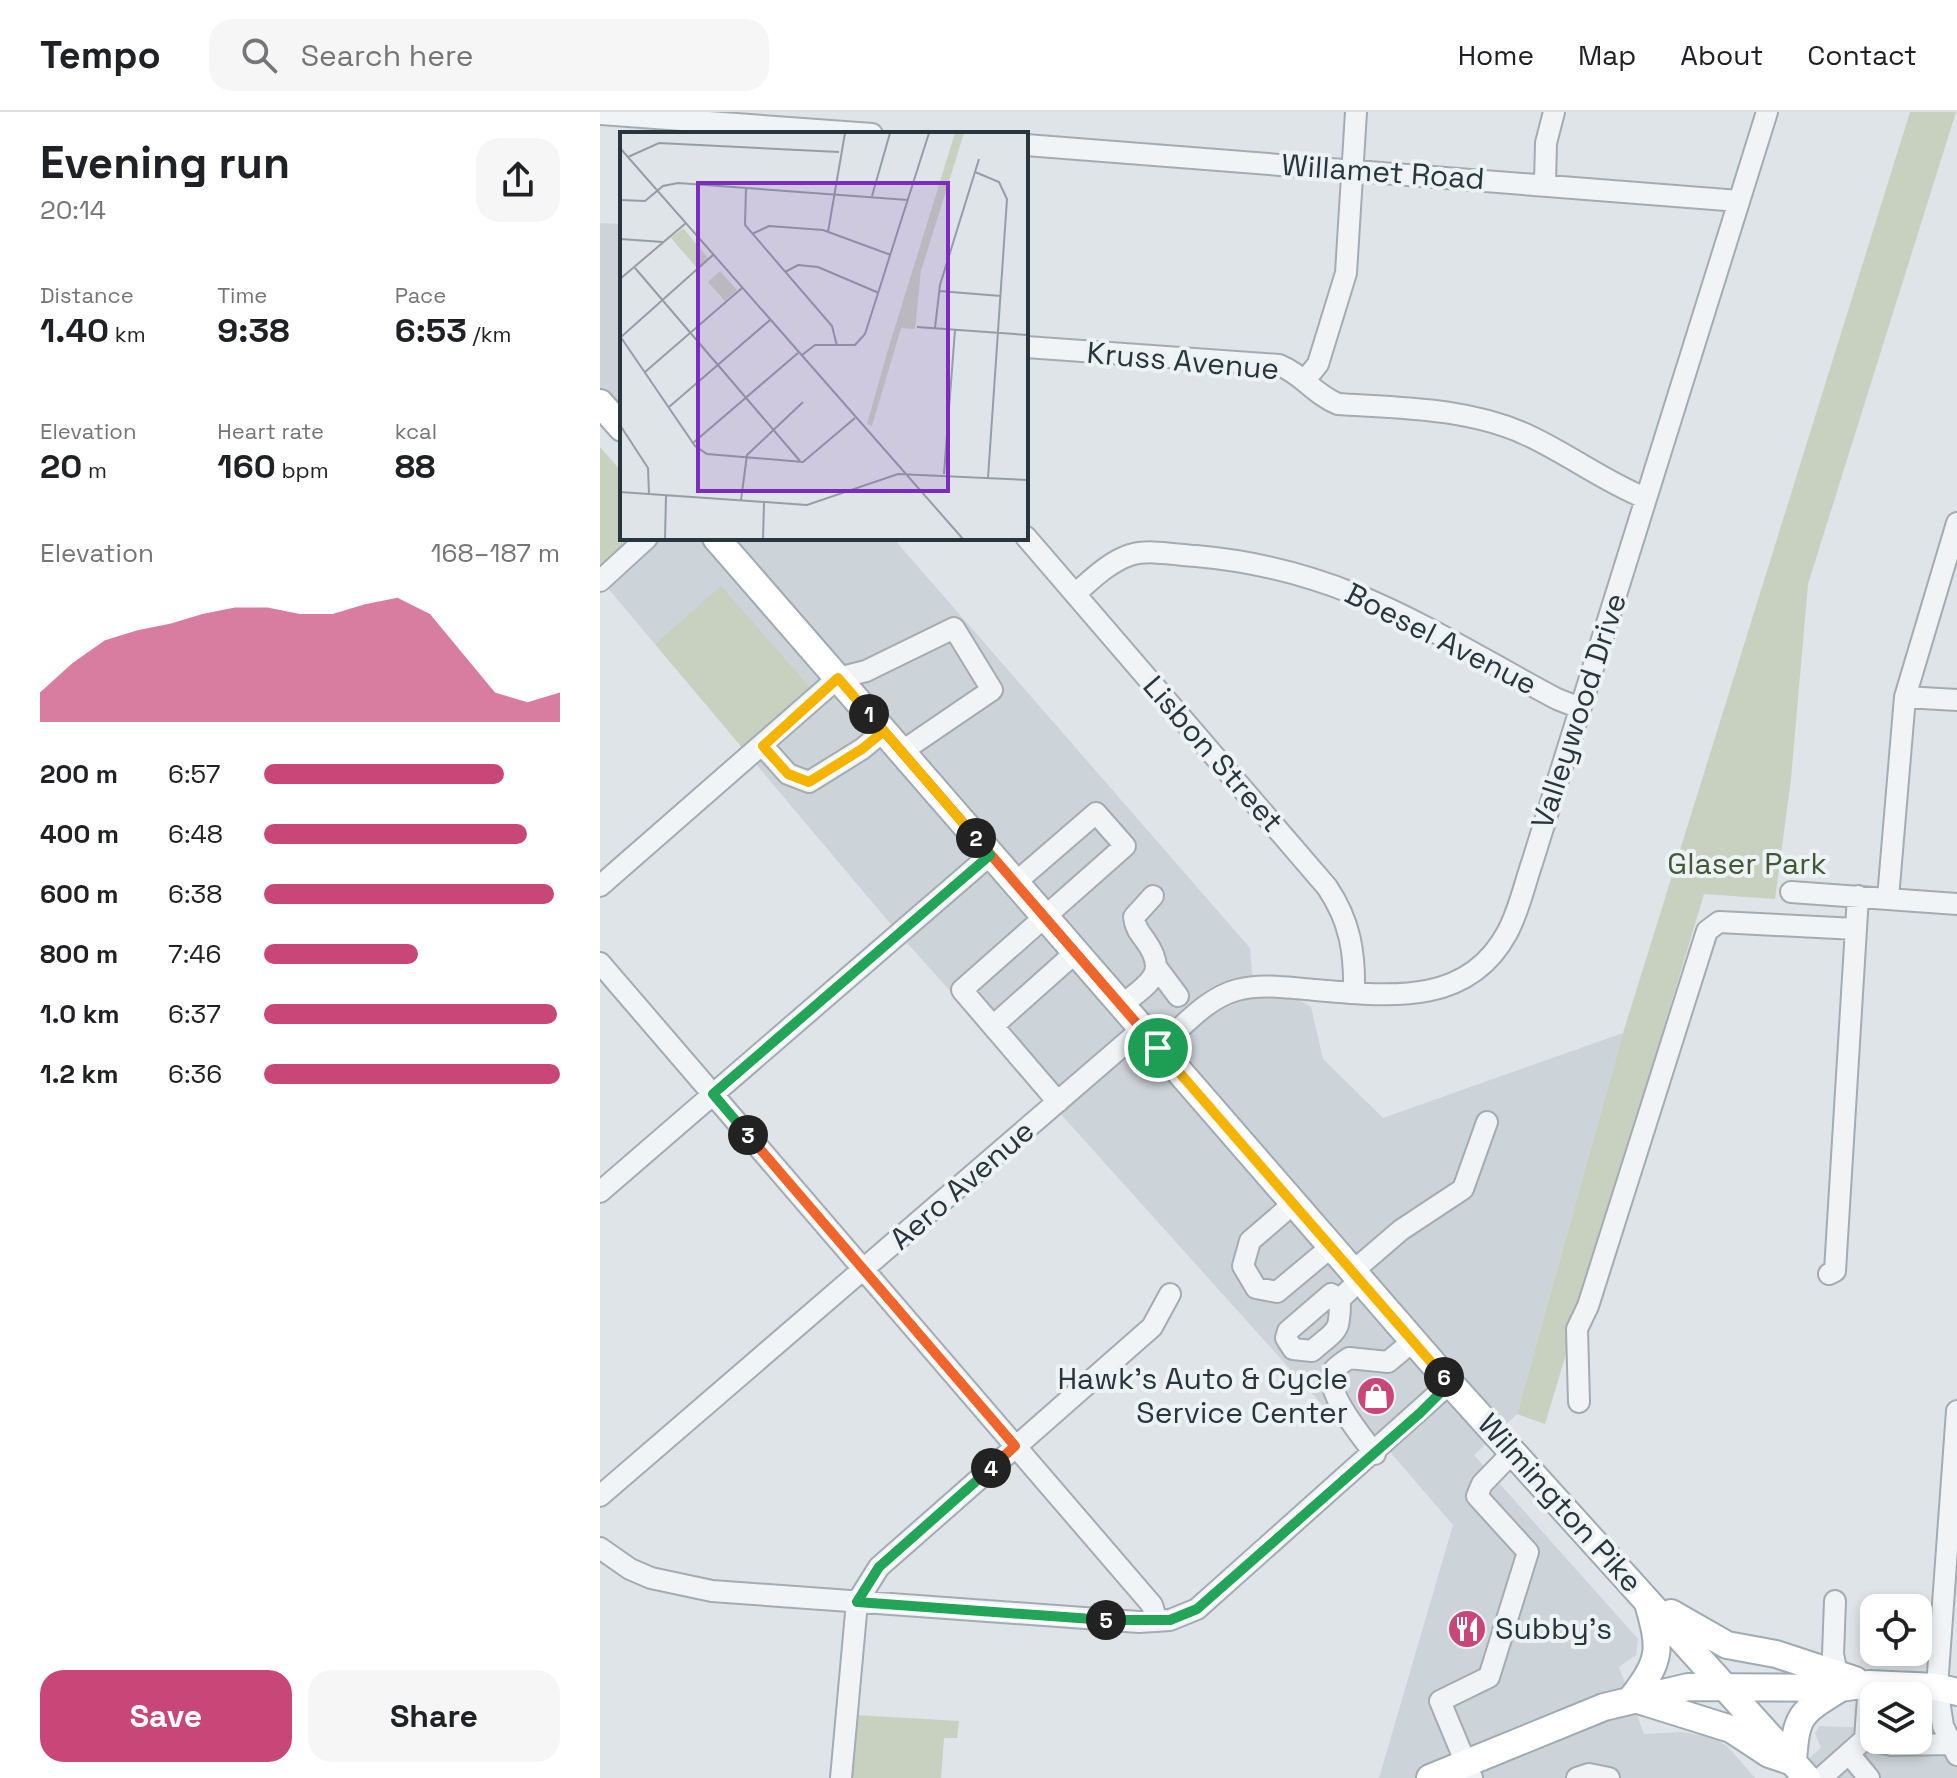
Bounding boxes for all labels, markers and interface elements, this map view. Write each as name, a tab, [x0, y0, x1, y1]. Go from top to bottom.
search box	[209, 19, 769, 91]
text: Tempo	[40, 31, 161, 79]
icon: search	[237, 33, 281, 77]
text: Search here	[301, 36, 474, 75]
text: Home	[1458, 37, 1534, 73]
text: Map	[1578, 37, 1636, 73]
text: About	[1680, 37, 1763, 73]
text: Contact	[1807, 37, 1917, 73]
inset map	[620, 132, 1028, 540]
text: Evening run	[40, 135, 290, 191]
button: share	[476, 138, 560, 222]
street label: Willamet Road	[1280, 145, 1486, 198]
text: 20:14	[40, 193, 106, 227]
text: Distance	[40, 281, 134, 309]
text: Time	[217, 281, 267, 309]
text: Pace	[395, 281, 446, 309]
text: 1.40	[40, 309, 109, 352]
text: 9:38	[217, 309, 290, 352]
text: 6:53	[395, 309, 467, 352]
text: km	[109, 320, 146, 348]
text: /km	[467, 320, 511, 348]
street label: Kruss Avenue	[1085, 333, 1281, 388]
text: Elevation	[40, 417, 136, 445]
text: Heart rate	[217, 417, 324, 445]
text: kcal	[395, 417, 437, 445]
text: 20	[40, 445, 82, 488]
text: 160	[217, 445, 276, 488]
text: 88	[395, 445, 435, 488]
text: m	[82, 456, 107, 484]
text: bpm	[276, 456, 329, 484]
text: Elevation	[40, 536, 154, 570]
text: 168–187 m	[431, 536, 560, 570]
street label: Boesel Avenue	[1339, 573, 1544, 704]
street label: Valleywood Drive	[1522, 588, 1635, 834]
street label: Lisbon Street	[1135, 667, 1292, 840]
pin: 1	[849, 694, 889, 734]
text: 1	[864, 700, 874, 728]
text: 200 m	[40, 757, 118, 791]
text: 6:57	[168, 757, 220, 791]
text: 400 m	[40, 817, 119, 851]
text: 6:48	[168, 817, 223, 851]
pin: 2	[956, 818, 996, 858]
text: 2	[969, 824, 983, 852]
park label: Glaser Park	[1667, 844, 1827, 883]
text: 600 m	[40, 877, 119, 911]
text: 6:38	[168, 877, 222, 911]
text: 800 m	[40, 937, 118, 971]
text: 7:46	[168, 937, 221, 971]
text: 1.0 km	[40, 997, 120, 1031]
text: 6:37	[168, 997, 221, 1031]
pin	[1124, 1014, 1192, 1082]
icon: arrive	[1136, 1026, 1180, 1070]
text: 1.2 km	[40, 1057, 118, 1091]
text: 6:36	[168, 1057, 222, 1091]
street label: Aero Avenue	[881, 1111, 1042, 1258]
pin: 3	[728, 1115, 768, 1155]
text: 3	[741, 1121, 755, 1149]
pin: 6	[1424, 1357, 1464, 1397]
place label: Hawk's Auto & Cycle Service Center	[1057, 1359, 1348, 1432]
text: 6	[1437, 1363, 1451, 1391]
shop icon: Hawk's Auto & Cycle Service Center	[1355, 1375, 1397, 1417]
street label: Wilmington Pike	[1470, 1405, 1651, 1600]
pin: 4	[971, 1448, 1011, 1488]
text: 4	[984, 1454, 998, 1482]
map controls	[1860, 1594, 1932, 1754]
button: locate	[1860, 1594, 1932, 1666]
pin: 5	[1086, 1600, 1126, 1640]
text: 5	[1099, 1606, 1113, 1634]
restaurant icon: Subby's	[1446, 1608, 1488, 1650]
place label: Subby's	[1495, 1609, 1612, 1648]
button: Save	[40, 1670, 292, 1762]
button: Share	[308, 1670, 560, 1762]
button: layers	[1860, 1682, 1932, 1754]

